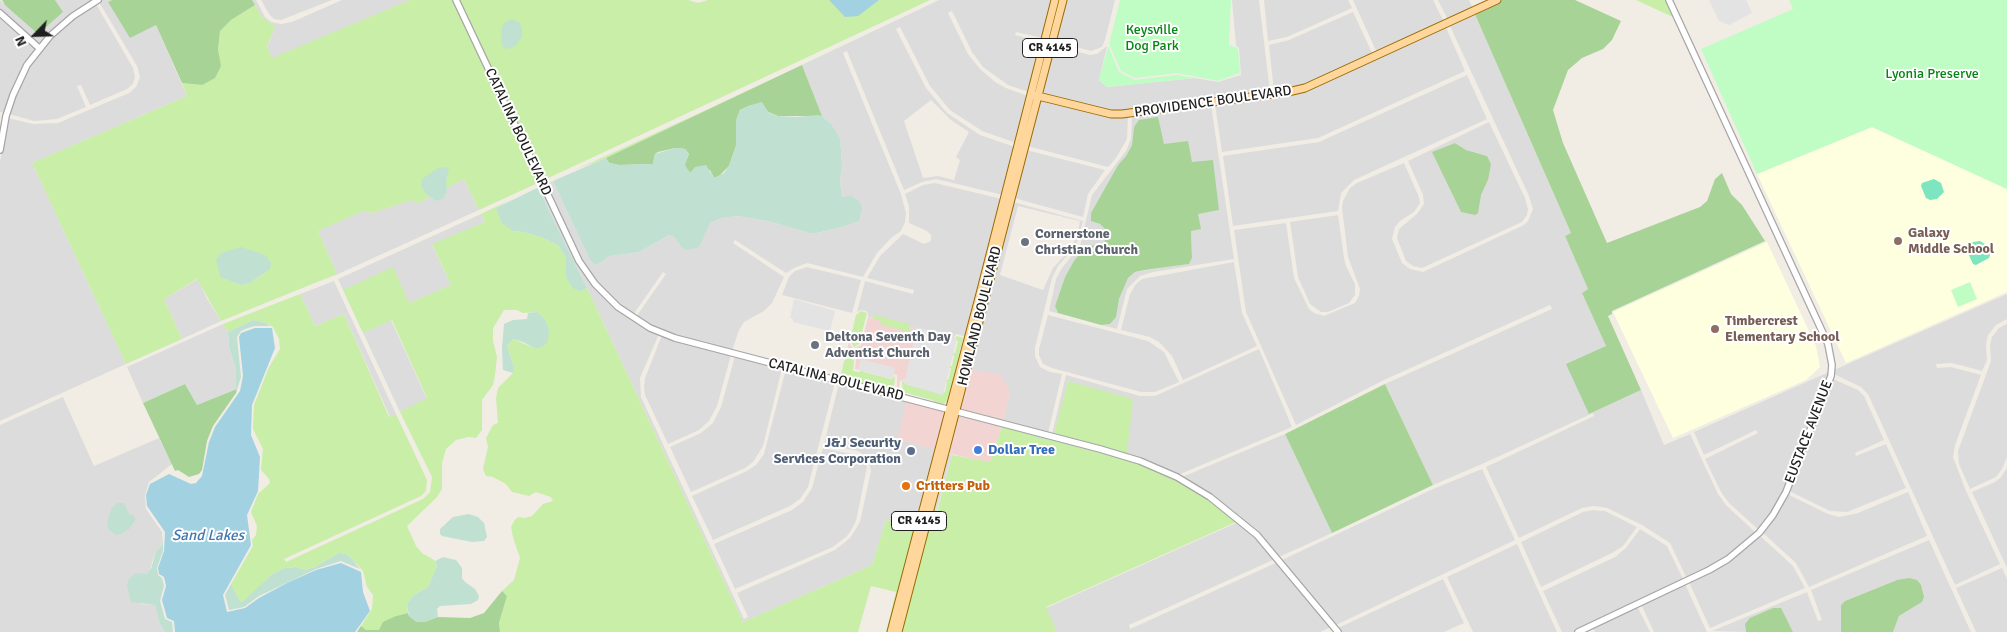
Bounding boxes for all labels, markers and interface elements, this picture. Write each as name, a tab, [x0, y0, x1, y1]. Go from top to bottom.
north arrow	[10, 10, 60, 60]
park label: Keysville Dog Park	[1125, 22, 1179, 54]
text: N	[11, 33, 31, 49]
road number: CR 4145	[1022, 38, 1078, 58]
street label: CATALINA BOULEVARD	[481, 66, 555, 198]
park label: Lyonia Preserve	[1885, 66, 1979, 82]
street label: PROVIDENCE BOULEVARD	[1133, 83, 1293, 121]
place label: Galaxy Middle School	[1908, 225, 1994, 258]
place label: Cornerstone Christian Church	[1035, 226, 1138, 258]
marker: Galaxy Middle School	[1892, 235, 1904, 247]
marker: Cornerstone Christian Church	[1019, 236, 1031, 248]
street label: HOWLAND BOULEVARD	[955, 244, 1005, 388]
place label: Timbercrest Elementary School	[1725, 313, 1840, 346]
marker: Timbercrest Elementary School	[1709, 323, 1721, 335]
place label: Deltona Seventh Day Adventist Church	[825, 329, 951, 362]
marker: Deltona Seventh Day Adventist Church	[809, 339, 821, 351]
street label: CATALINA BOULEVARD	[767, 355, 905, 405]
street label: EUSTACE AVENUE	[1782, 378, 1836, 486]
place label: J&J Security Services Corporation	[774, 435, 901, 468]
place label: Dollar Tree	[988, 442, 1055, 458]
marker: Dollar Tree	[972, 444, 984, 456]
marker: J&J Security Services Corporation	[905, 445, 917, 457]
place label: Critters Pub	[916, 478, 990, 494]
marker: Critters Pub	[900, 480, 912, 492]
road number: CR 4145	[892, 512, 946, 530]
water label: Sand Lakes	[172, 527, 244, 545]

